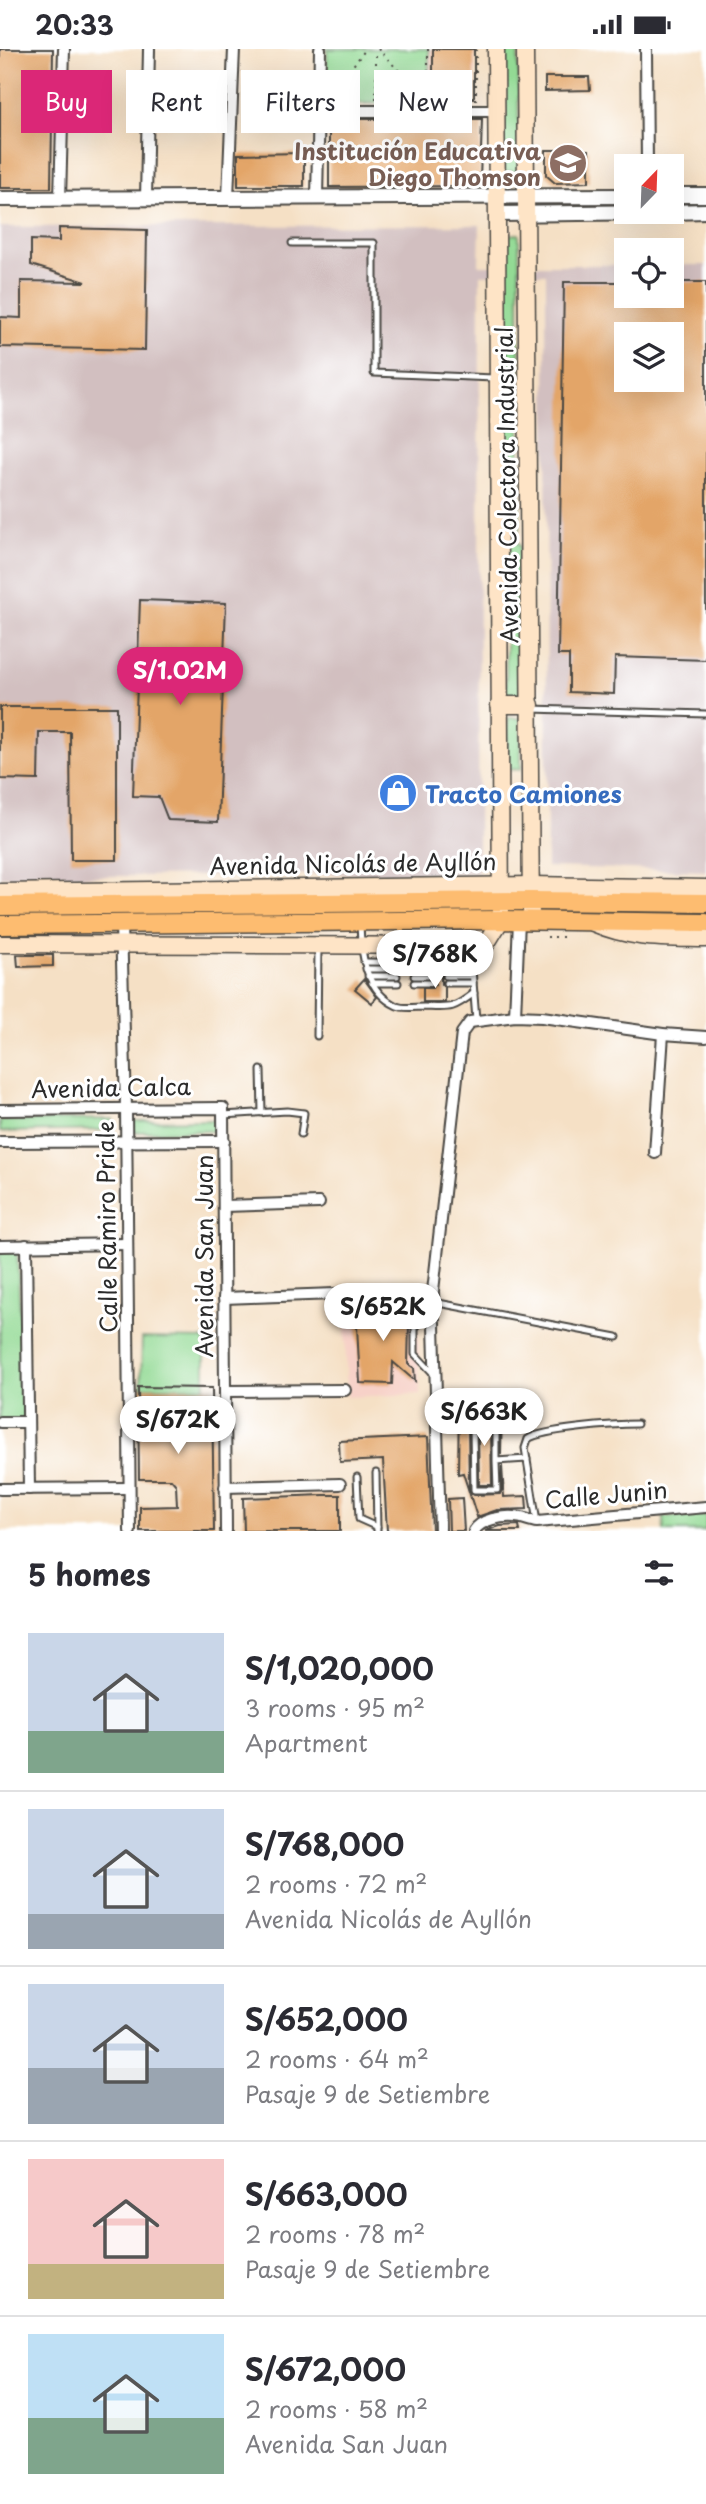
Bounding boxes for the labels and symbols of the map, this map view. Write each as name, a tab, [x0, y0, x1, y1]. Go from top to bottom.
place label: Institución Educativa Diego Thomson	[294, 133, 541, 194]
school or university icon: Institución Educativa Diego Thomson	[547, 142, 589, 184]
north arrow	[614, 154, 684, 224]
street label: Avenida Colectora Industrial	[486, 326, 526, 644]
pin: S/1.02M	[115, 647, 245, 707]
shop icon: Tracto Camiones	[377, 772, 419, 814]
place label: Tracto Camiones	[425, 776, 622, 811]
street label: Avenida Nicolás de Ayllón	[209, 843, 497, 883]
pin: S/768K	[378, 930, 492, 990]
street label: Avenida Calca	[31, 1068, 192, 1106]
street label: Calle Ramiro Priale	[87, 1121, 125, 1333]
street label: Avenida San Juan	[186, 1154, 221, 1358]
pin: S/652K	[326, 1283, 440, 1343]
pin: S/663K	[427, 1389, 541, 1448]
pin: S/672K	[121, 1397, 235, 1456]
street label: Calle Junin	[543, 1471, 669, 1517]

